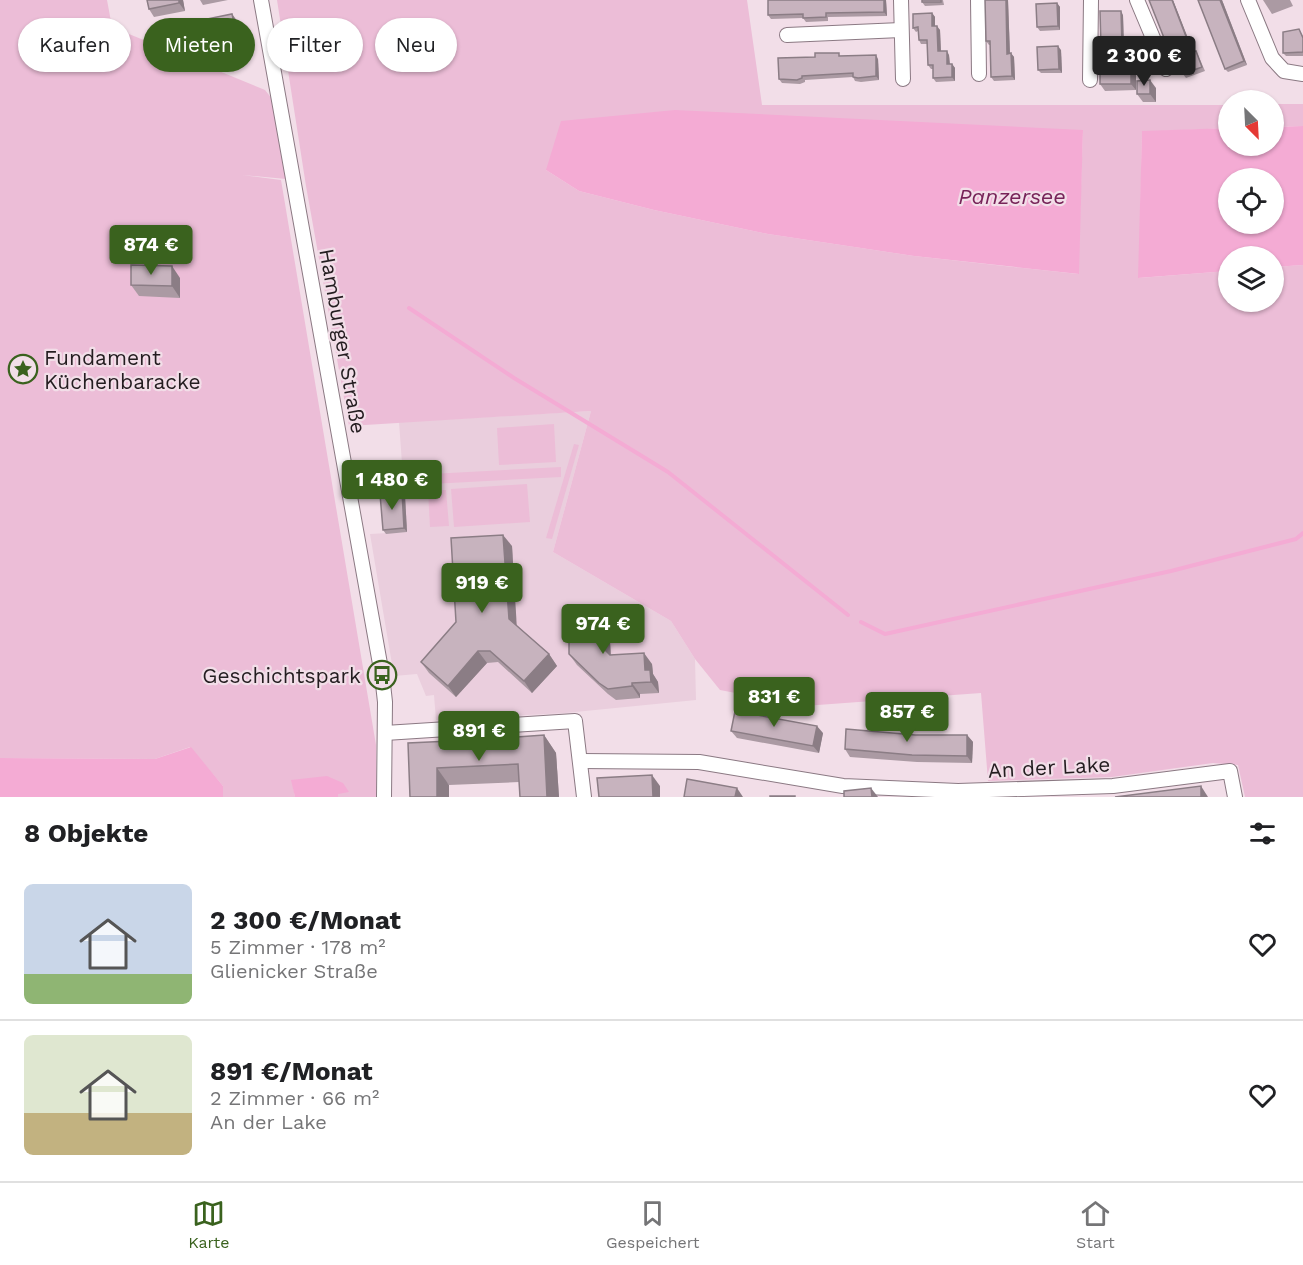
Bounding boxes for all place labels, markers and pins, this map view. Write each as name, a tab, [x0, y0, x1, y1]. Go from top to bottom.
pin: 2 300 €	[1089, 36, 1199, 87]
pin: 874 €	[109, 225, 193, 276]
place label: Fundament Küchenbaracke	[44, 345, 201, 394]
place icon: Fundament Küchenbaracke	[7, 353, 39, 385]
pin: 1 480 €	[337, 460, 447, 511]
pin: 919 €	[440, 563, 524, 614]
pin: 974 €	[561, 604, 645, 655]
bus stop icon: Geschichtspark	[366, 659, 398, 691]
place label: Geschichtspark	[202, 663, 361, 688]
pin: 831 €	[732, 677, 816, 728]
pin: 857 €	[865, 692, 949, 743]
pin: 891 €	[437, 711, 521, 762]

